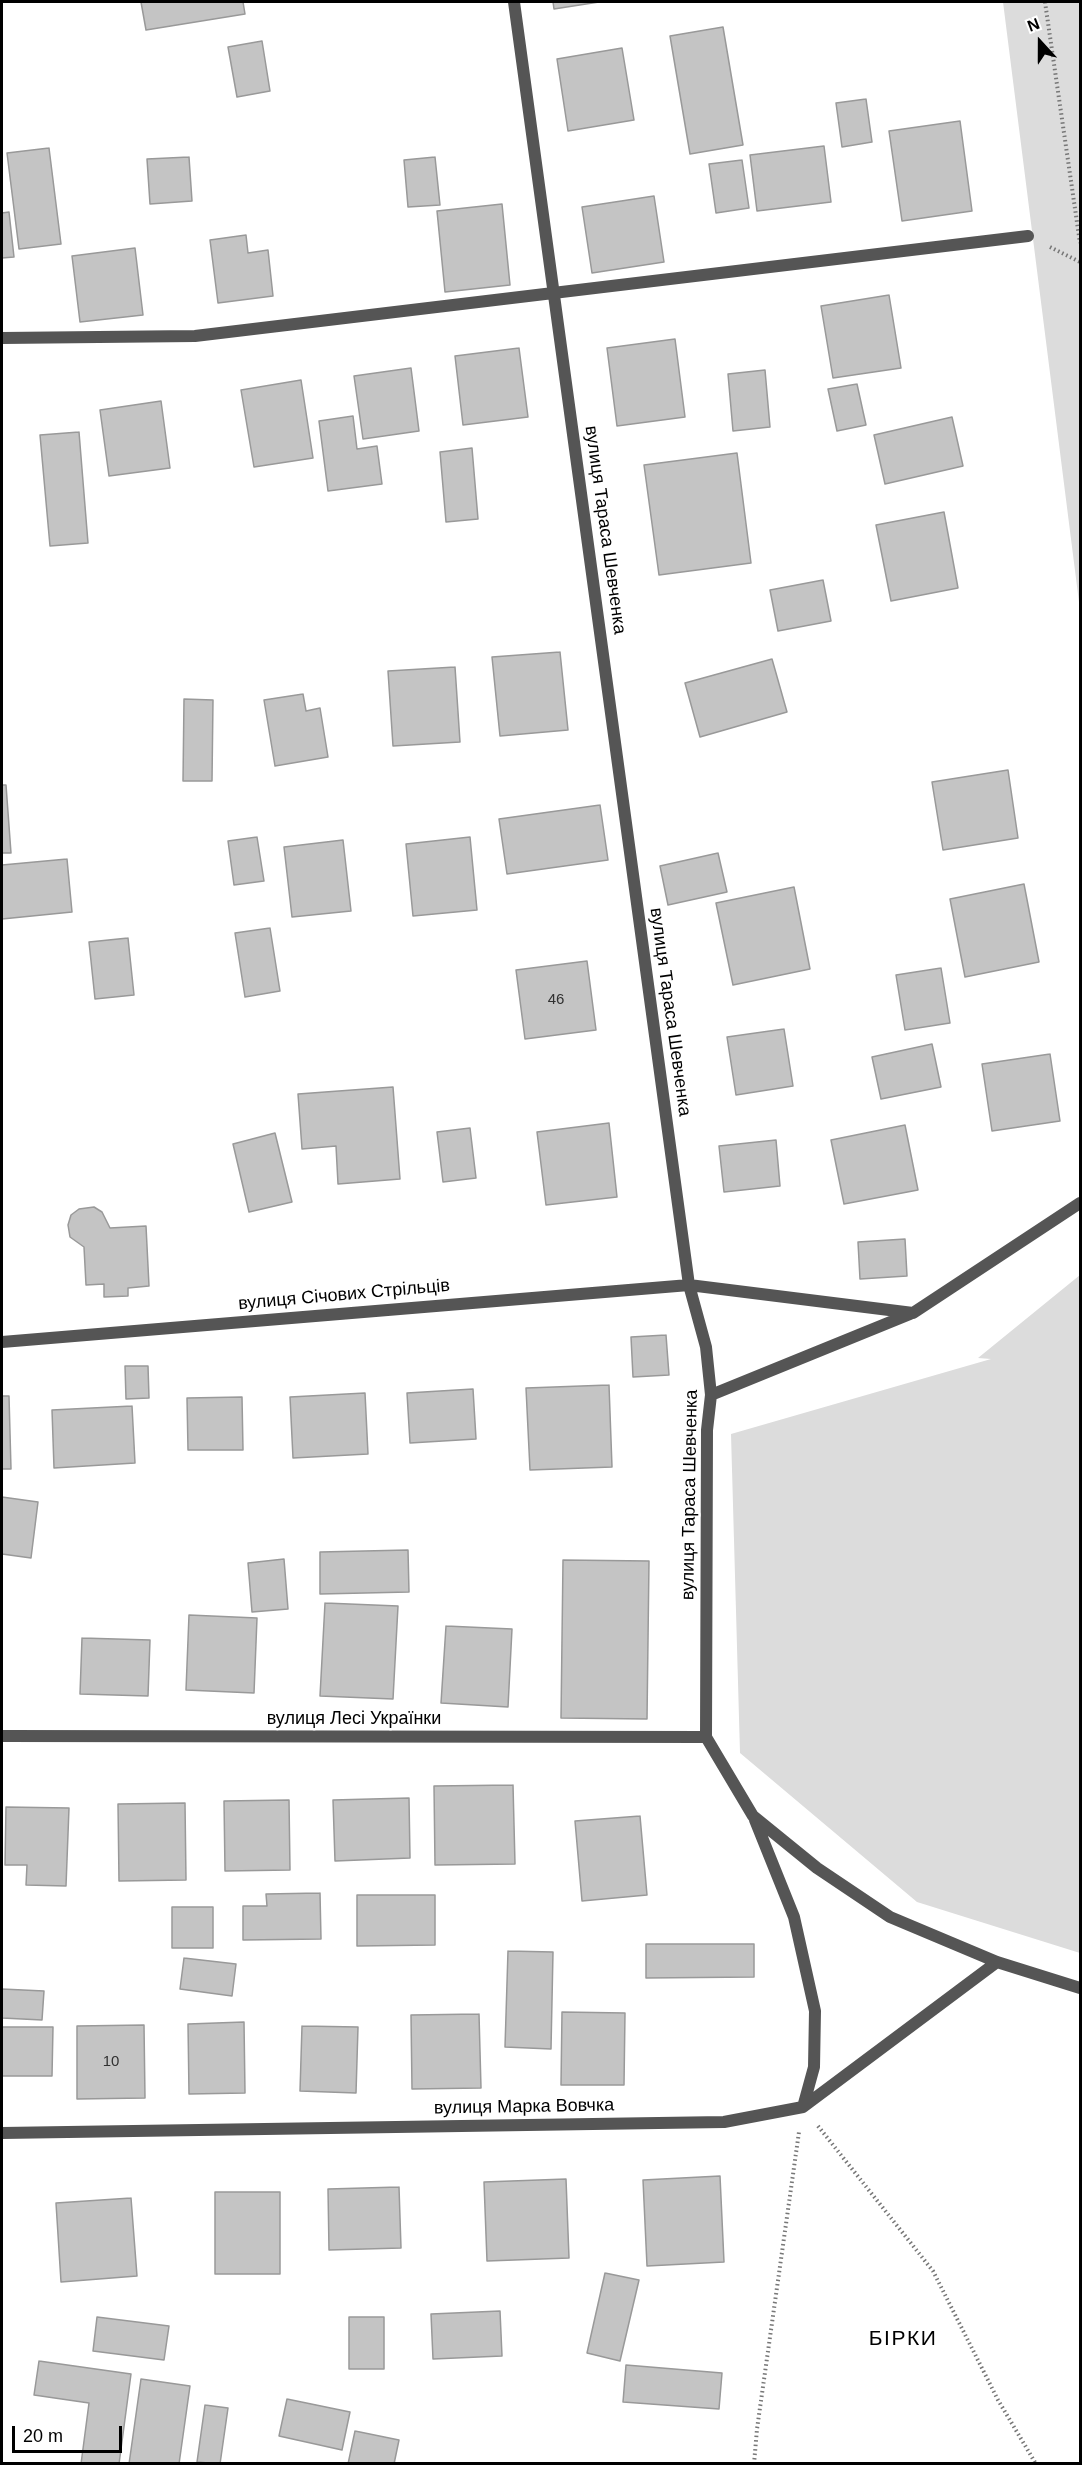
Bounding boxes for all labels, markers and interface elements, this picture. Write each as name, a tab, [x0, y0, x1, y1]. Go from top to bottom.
north arrow	[1010, 12, 1070, 72]
text: N	[1025, 15, 1042, 35]
street label: вулиця Тараса Шевченка	[580, 424, 630, 636]
street label: вулиця Тараса Шевченка	[645, 906, 695, 1118]
house number: 46	[548, 991, 564, 1009]
street label: вулиця Січових Стрільців	[237, 1275, 451, 1315]
street label: вулиця Тараса Шевченка	[677, 1390, 703, 1600]
street label: вулиця Лесі Українки	[267, 1708, 441, 1730]
house number: 10	[103, 2053, 119, 2071]
street label: вулиця Марка Вовчка	[434, 2095, 614, 2119]
district label: БІРКИ	[869, 2326, 937, 2352]
scale bar	[15, 2414, 124, 2452]
text: 20 m	[23, 2426, 63, 2446]

